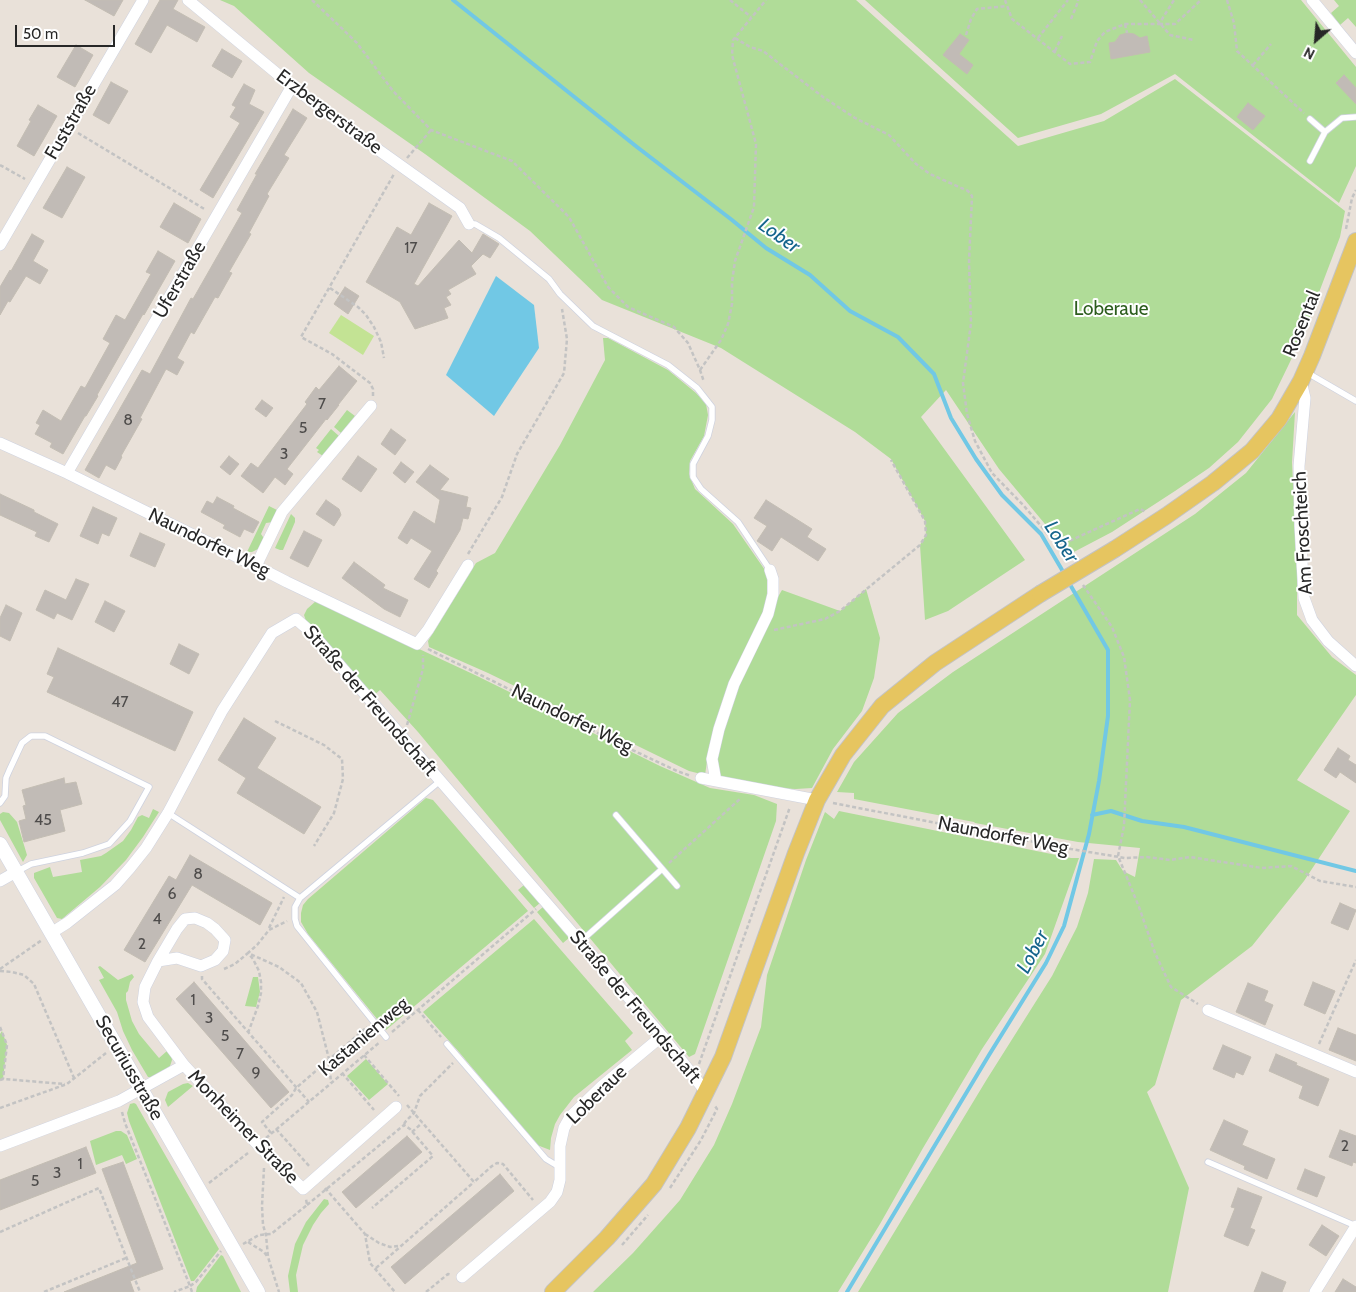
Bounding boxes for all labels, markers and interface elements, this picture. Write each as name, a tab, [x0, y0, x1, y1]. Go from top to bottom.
scale bar	[18, 15, 118, 47]
north arrow	[1291, 15, 1341, 65]
text: 50 m	[23, 25, 58, 43]
text: N	[1301, 43, 1318, 64]
street label: Erzbergerstraße	[272, 65, 386, 159]
street label: Fuststraße	[40, 80, 102, 164]
water label: Lober	[754, 213, 804, 259]
street label: Uferstraße	[149, 237, 211, 323]
house number: 17	[404, 238, 418, 258]
street label: Rosental	[1278, 287, 1326, 361]
park label: Loberaue	[1074, 298, 1148, 320]
house number: 7	[318, 394, 326, 414]
house number: 8	[123, 410, 133, 430]
house number: 5	[299, 418, 307, 438]
house number: 3	[280, 444, 288, 464]
street label: Am Froschteich	[1288, 471, 1318, 595]
street label: Naundorfer Weg	[144, 504, 274, 582]
water label: Lober	[1039, 517, 1083, 567]
street label: Straße der Freundschaft	[298, 621, 442, 781]
street label: Naundorfer Weg	[507, 680, 637, 758]
house number: 47	[111, 692, 129, 712]
house number: 45	[34, 810, 52, 830]
street label: Naundorfer Weg	[936, 812, 1070, 860]
house number: 8	[193, 864, 203, 884]
house number: 6	[167, 884, 177, 904]
house number: 4	[152, 909, 162, 929]
street label: Straße der Freundschaft	[565, 926, 705, 1088]
water label: Lober	[1012, 926, 1054, 978]
house number: 2	[138, 934, 146, 954]
house number: 1	[190, 990, 196, 1010]
street label: Kastanienweg	[314, 993, 414, 1081]
house number: 3	[205, 1008, 213, 1028]
street label: Securiusstraße	[90, 1012, 168, 1124]
house number: 5	[221, 1026, 229, 1046]
house number: 7	[236, 1044, 244, 1064]
street label: Loberaue	[562, 1061, 632, 1129]
house number: 9	[251, 1063, 261, 1083]
street label: Monheimer Straße	[183, 1065, 303, 1189]
house number: 2	[1341, 1136, 1349, 1156]
house number: 1	[77, 1154, 83, 1174]
house number: 3	[53, 1163, 61, 1183]
house number: 5	[31, 1171, 39, 1191]

